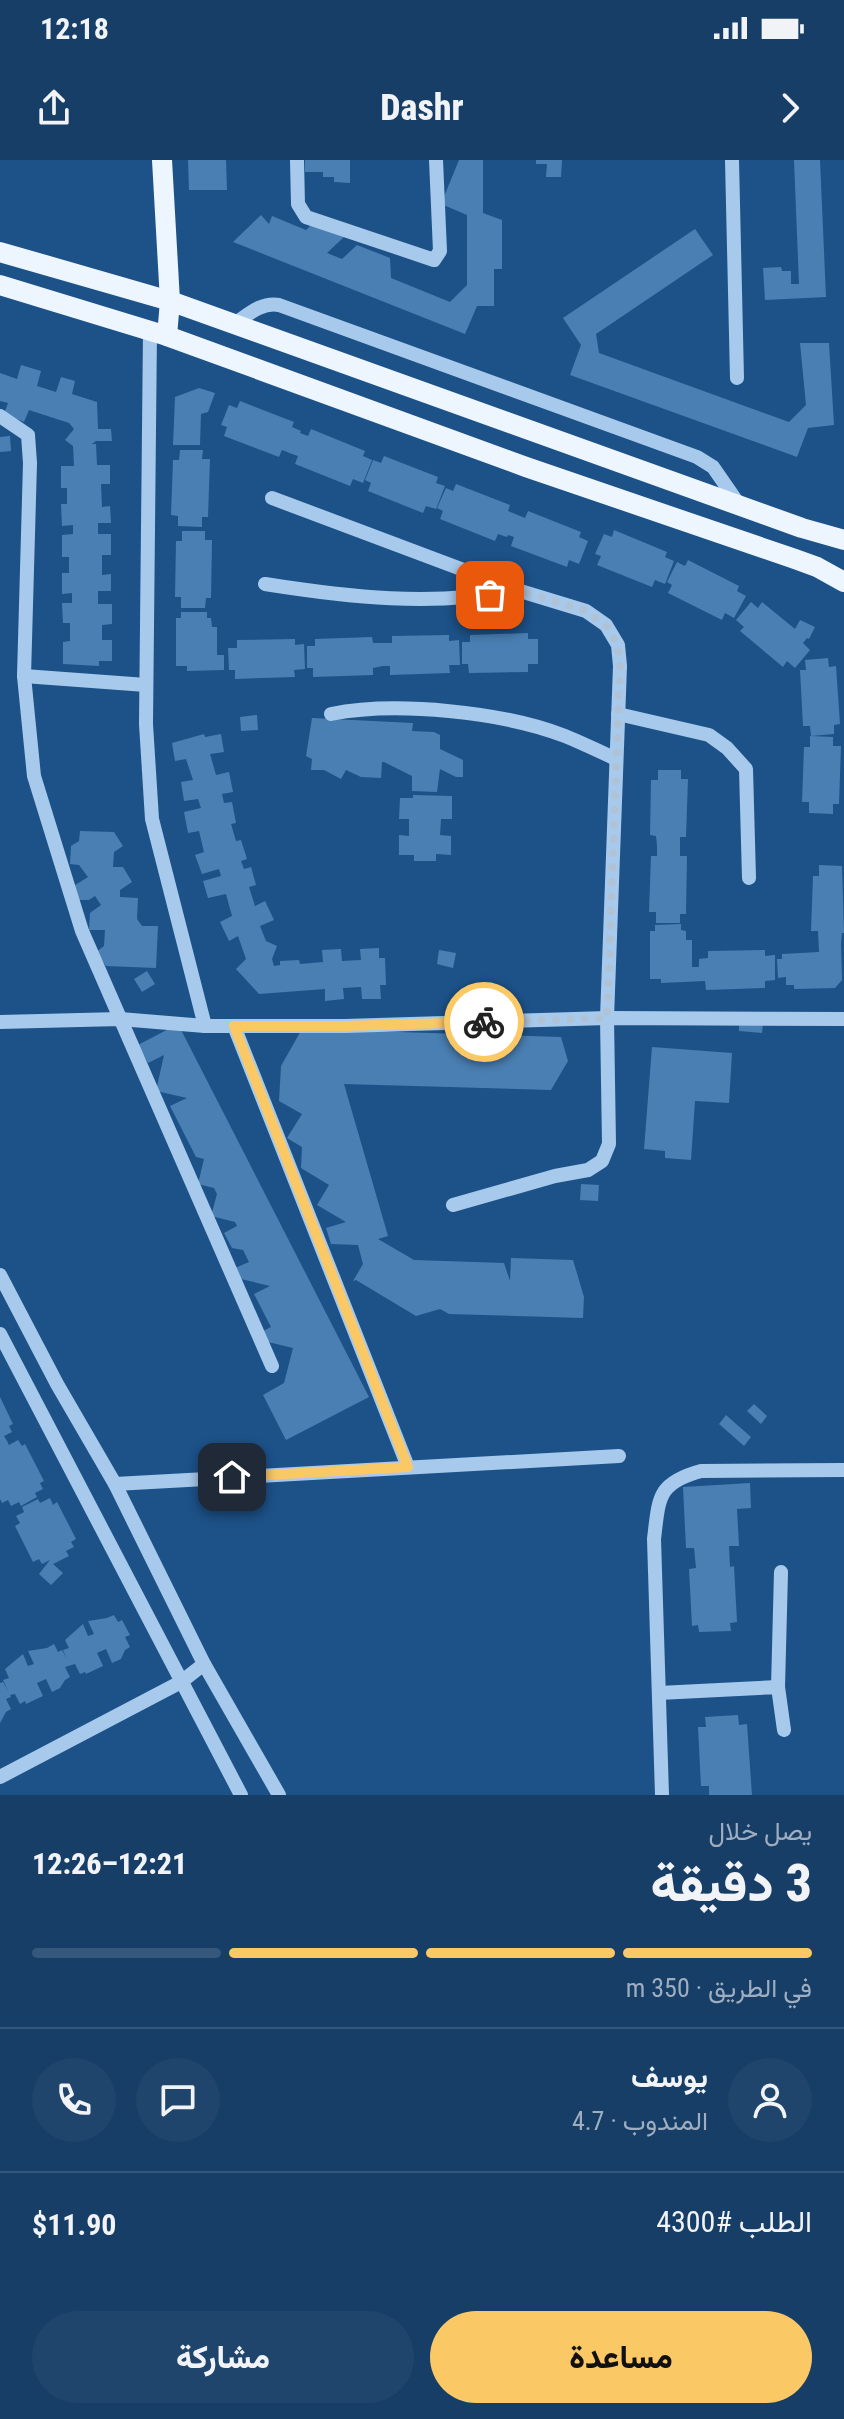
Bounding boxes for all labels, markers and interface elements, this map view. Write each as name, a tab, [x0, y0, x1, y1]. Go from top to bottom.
text: 12:18	[40, 11, 109, 46]
icon: share	[32, 86, 76, 130]
icon: forward	[768, 86, 812, 130]
text: Dashr	[380, 87, 464, 129]
pin	[456, 561, 524, 629]
icon: bag	[468, 573, 512, 617]
courier	[444, 982, 524, 1062]
icon: bike	[462, 1000, 506, 1044]
pin	[198, 1443, 266, 1511]
icon: home	[210, 1455, 254, 1499]
text: يصل خلال	[708, 1816, 812, 1846]
text: 12:21–12:26	[32, 1846, 187, 1881]
text: 3 دقيقة	[650, 1853, 812, 1914]
text: في الطريق · 350 m	[626, 1973, 812, 2003]
button: phone	[32, 2058, 116, 2142]
button: chat	[136, 2058, 220, 2142]
button: person	[728, 2058, 812, 2142]
text: يوسف	[631, 2059, 708, 2094]
text: المندوب · 4.7	[572, 2106, 708, 2136]
text: الطلب #4300	[656, 2204, 812, 2239]
text: $11.90	[32, 2207, 117, 2242]
button: مشاركة	[32, 2311, 414, 2403]
button: مساعدة	[430, 2311, 812, 2403]

